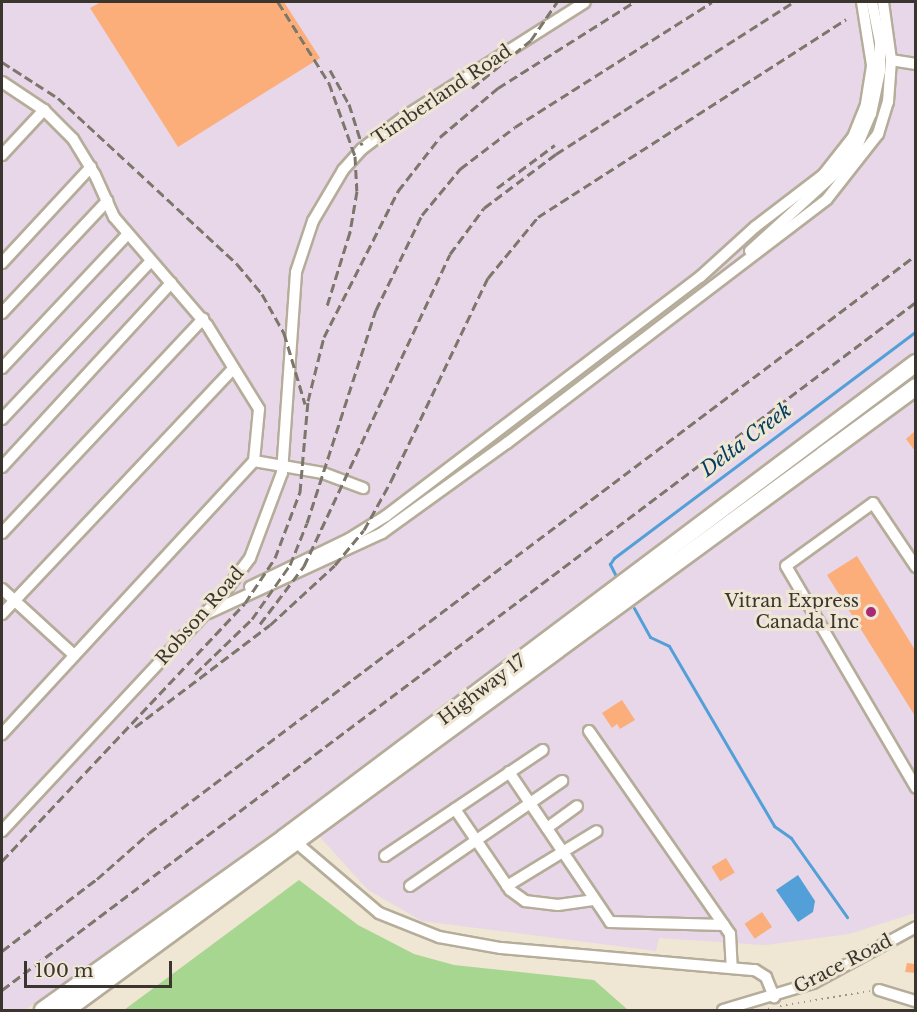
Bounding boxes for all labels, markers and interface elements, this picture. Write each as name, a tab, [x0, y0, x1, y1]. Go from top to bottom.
street label: Timberland Road	[368, 40, 516, 150]
water label: Delta Creek	[696, 398, 796, 482]
street label: Robson Road	[152, 563, 248, 669]
place label: Vitran Express Canada Inc	[725, 591, 859, 634]
marker: Vitran Express Canada Inc	[864, 605, 878, 619]
street label: Highway 17	[434, 650, 530, 730]
street label: Grace Road	[790, 930, 896, 998]
scale bar	[27, 949, 176, 987]
text: 100 m	[35, 960, 93, 982]

